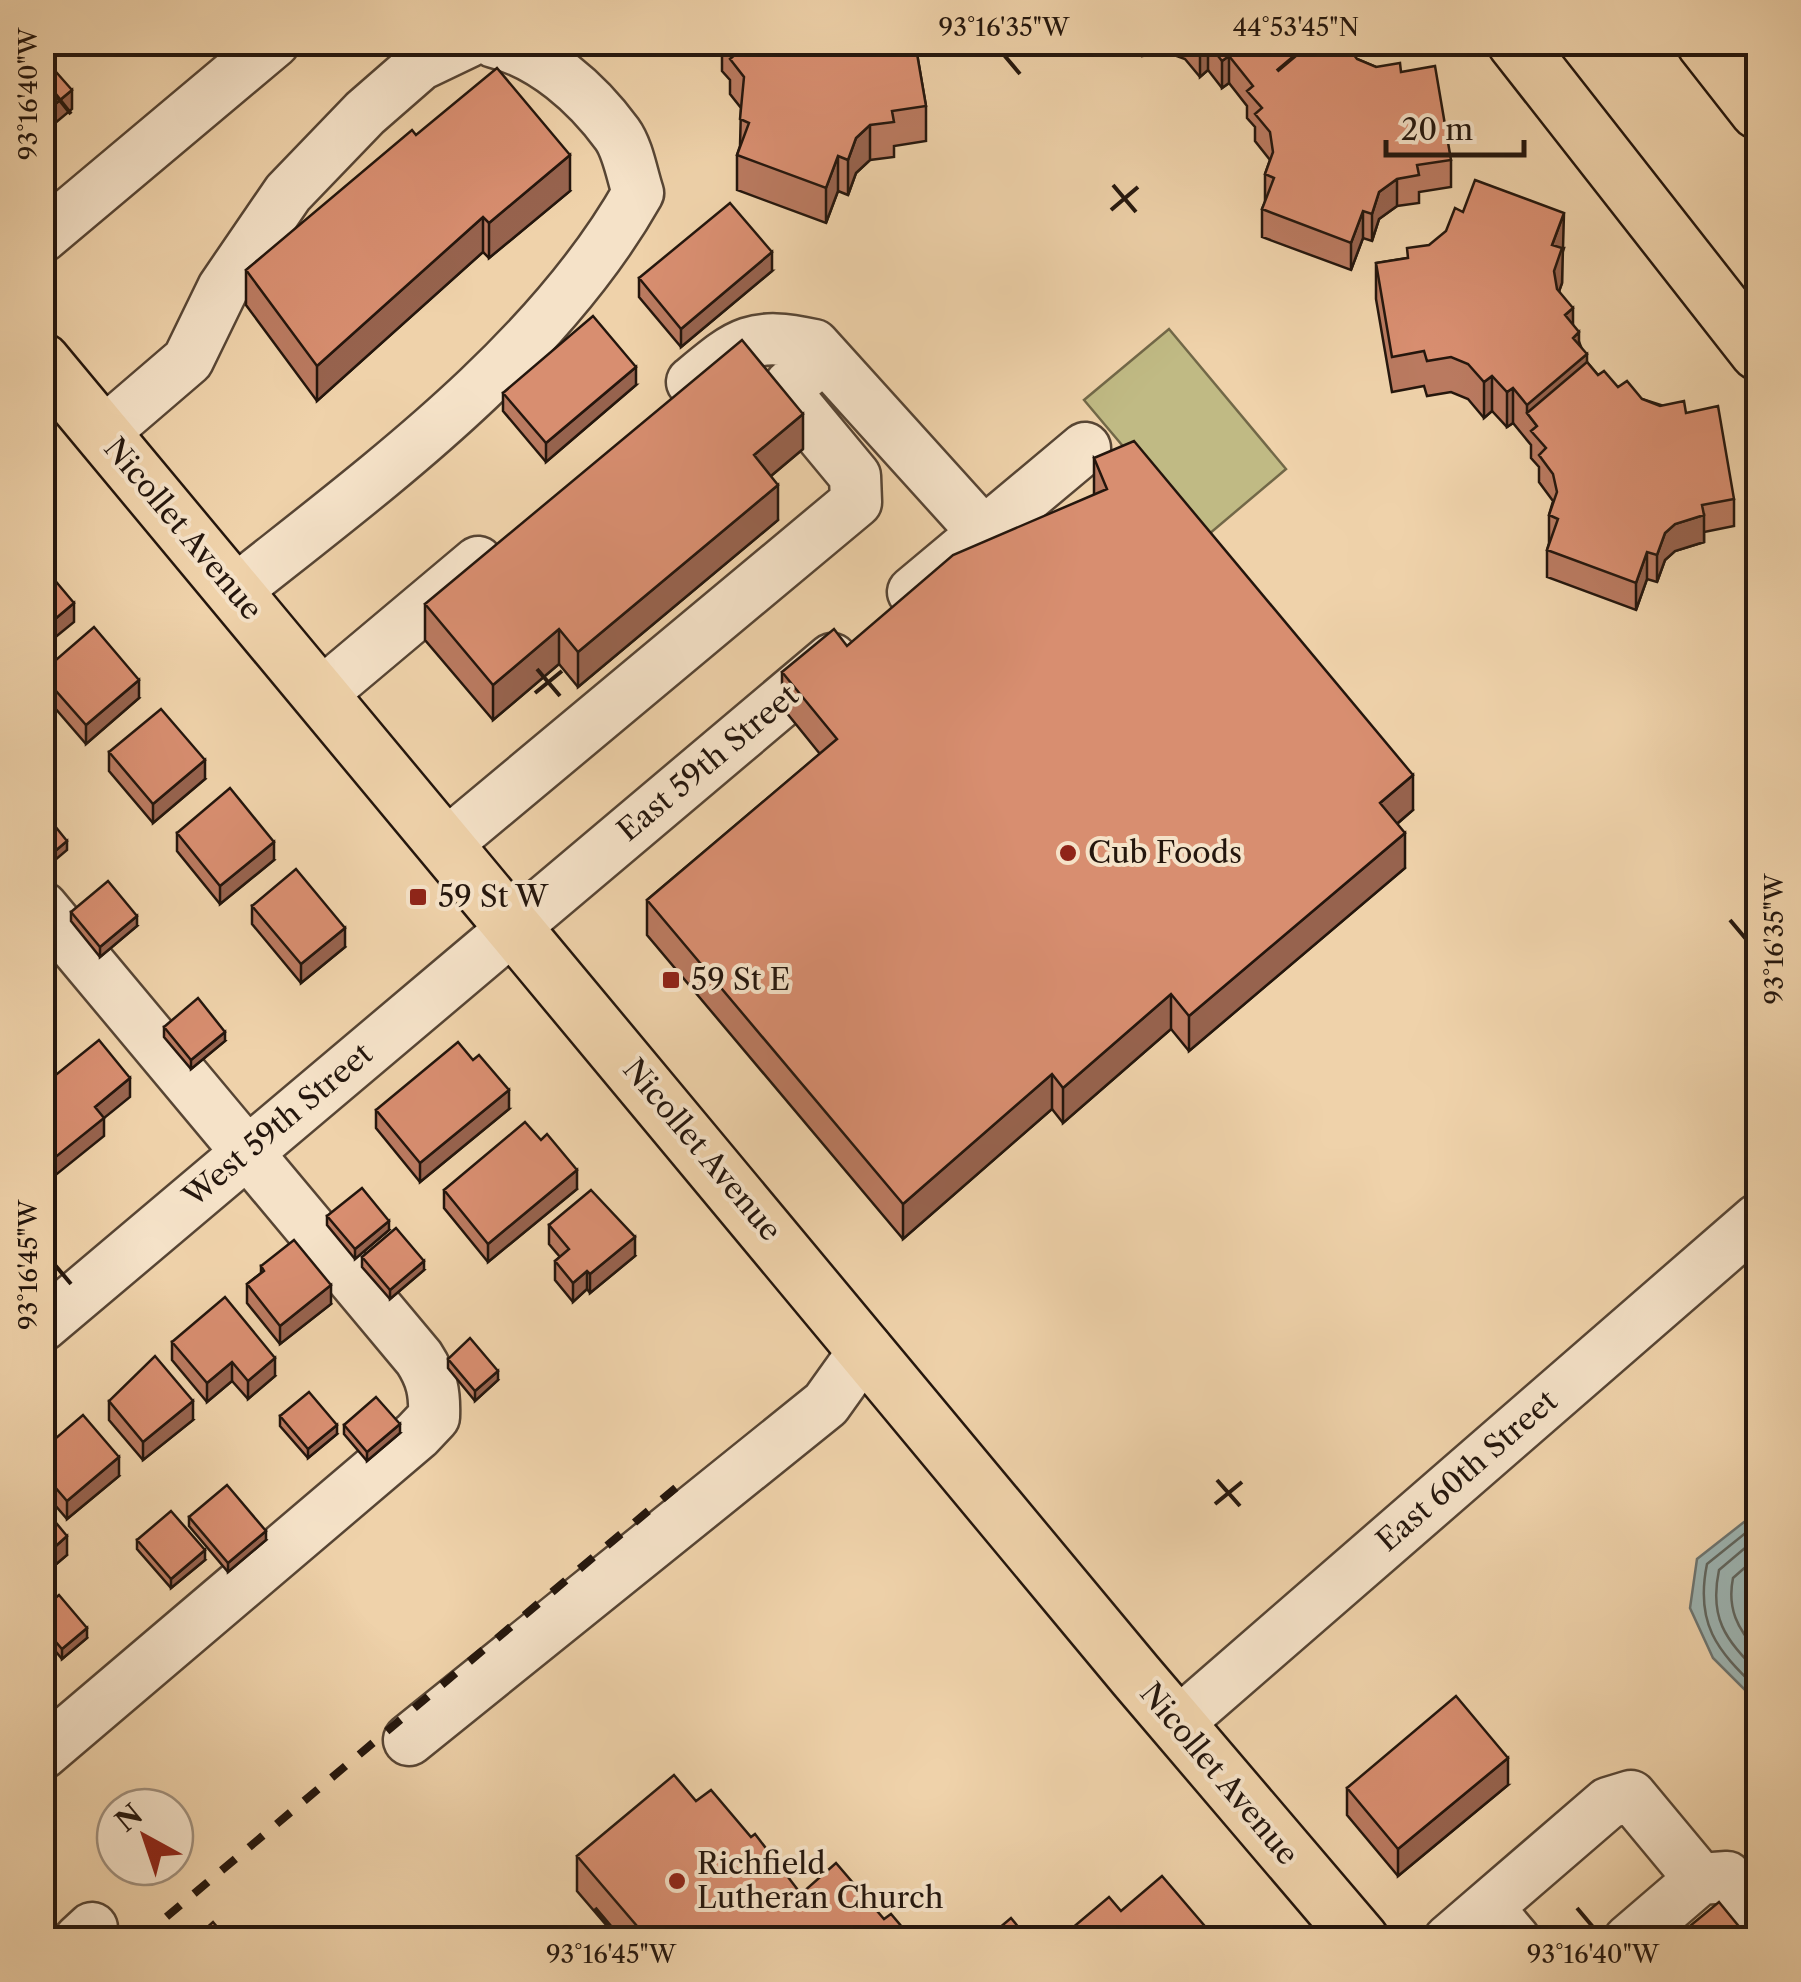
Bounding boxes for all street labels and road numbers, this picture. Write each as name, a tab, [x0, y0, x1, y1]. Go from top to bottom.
street label: Nicollet Avenue	[96, 430, 270, 627]
street label: East 59th Street	[610, 676, 806, 849]
street label: West 59th Street	[175, 1035, 380, 1215]
street label: Nicollet Avenue	[615, 1051, 789, 1248]
street label: East 60th Street	[1369, 1382, 1565, 1559]
street label: Nicollet Avenue	[1132, 1675, 1306, 1872]

